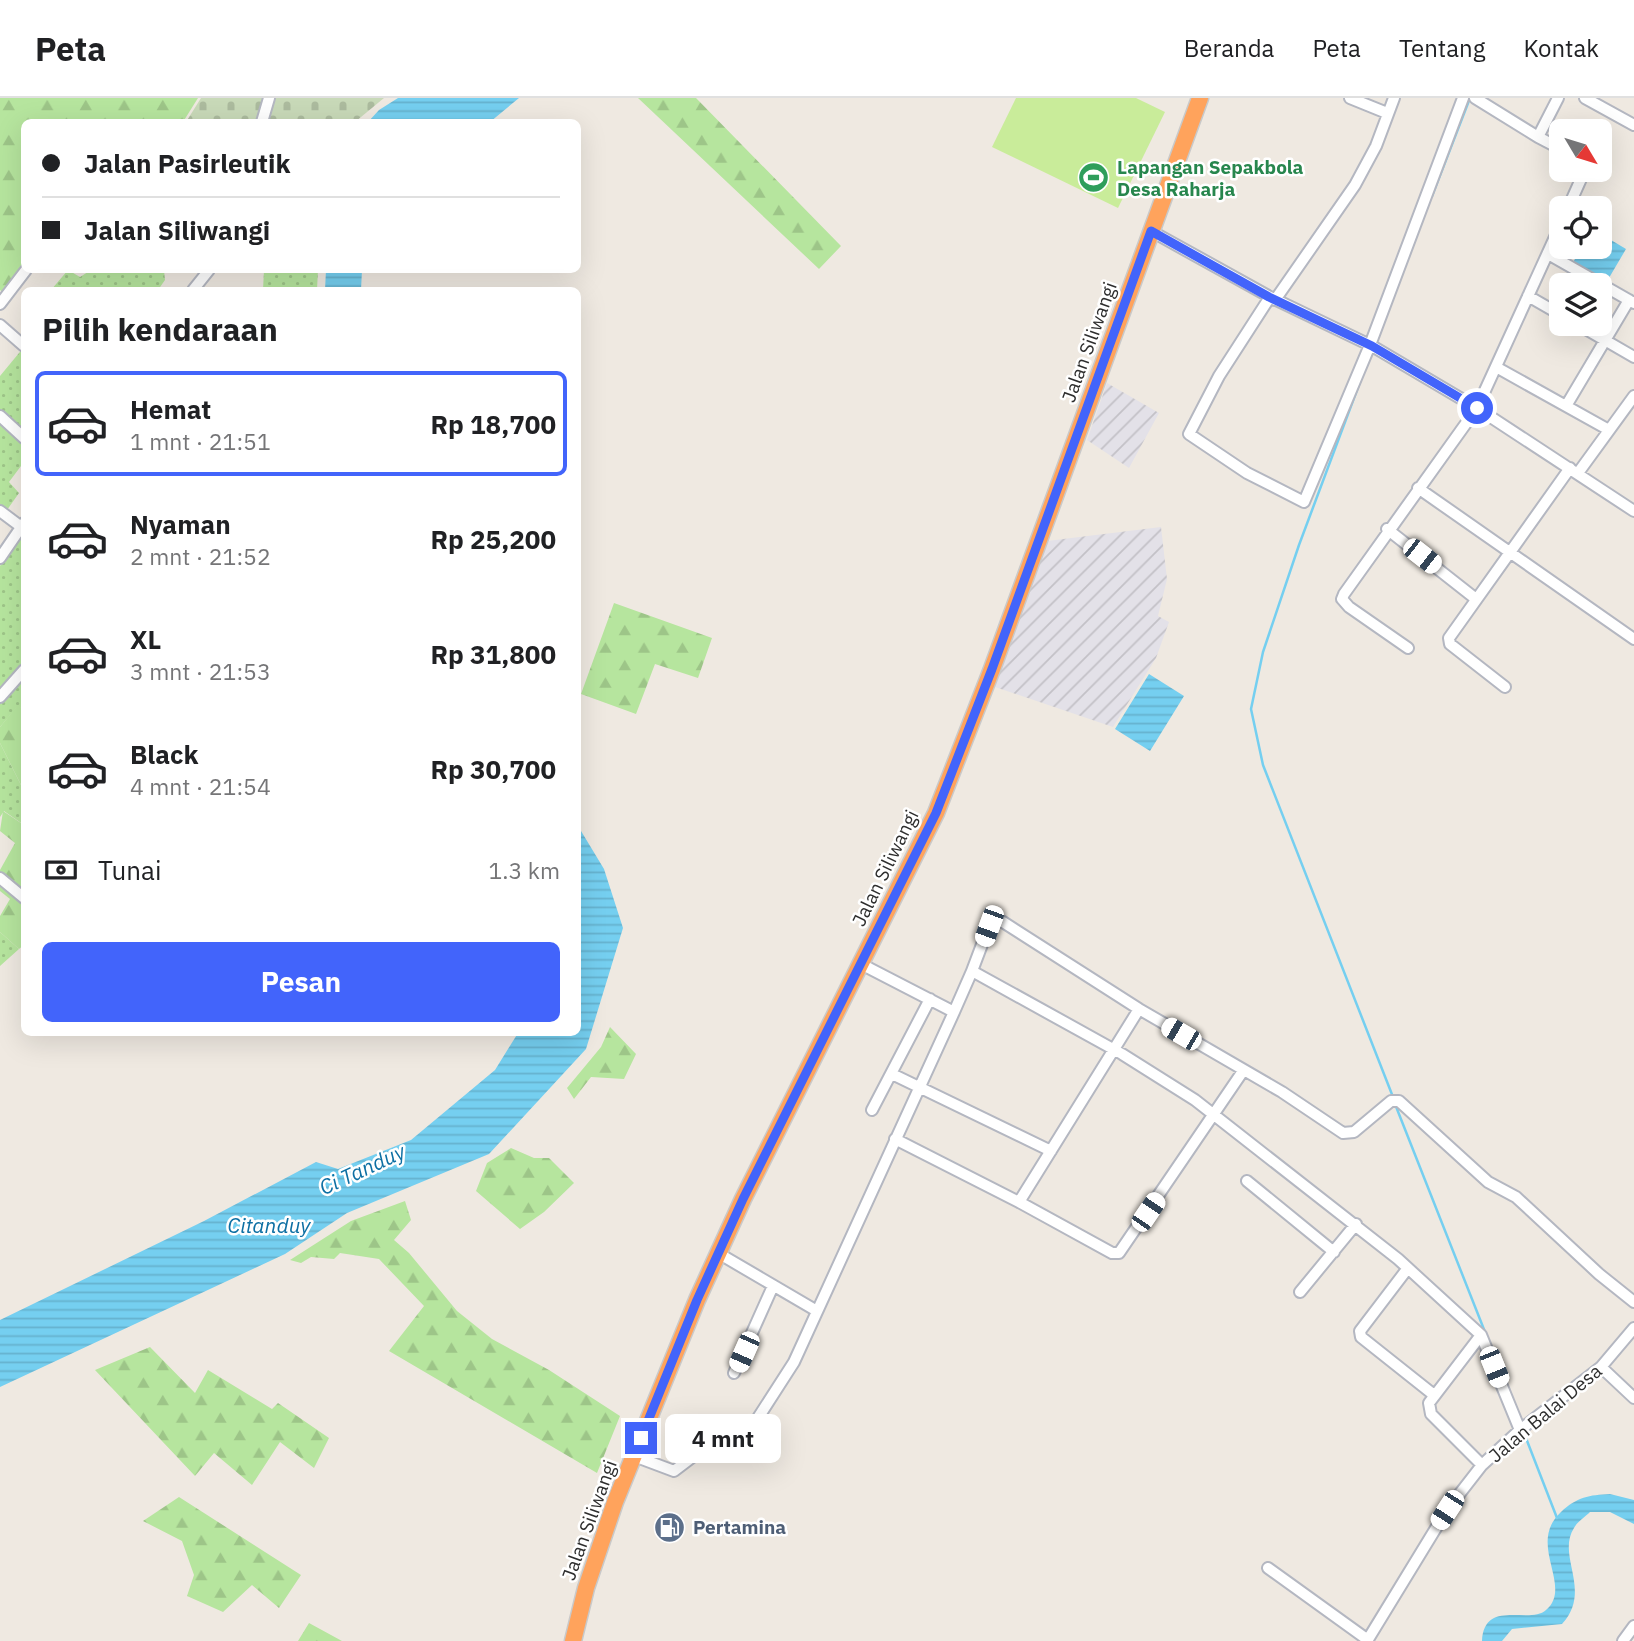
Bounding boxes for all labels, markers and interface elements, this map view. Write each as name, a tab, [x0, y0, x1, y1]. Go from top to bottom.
text: Peta	[35, 27, 106, 70]
text: Beranda	[1184, 32, 1274, 64]
text: Peta	[1312, 32, 1361, 64]
text: Tentang	[1399, 32, 1485, 64]
text: Kontak	[1523, 32, 1599, 64]
north arrow	[1549, 119, 1612, 182]
map controls	[1549, 119, 1612, 336]
text: Jalan Pasirleutik	[84, 146, 291, 180]
place label: Lapangan Sepakbola Desa Raharja	[1117, 155, 1304, 201]
sports icon: Lapangan Sepakbola Desa Raharja	[1077, 161, 1111, 195]
button: locate	[1549, 196, 1612, 259]
text: Jalan Siliwangi	[84, 213, 270, 247]
button: layers	[1549, 273, 1612, 336]
street label: Jalan Siliwangi	[1056, 279, 1122, 405]
text: Pilih kendaraan	[42, 308, 278, 350]
icon: car	[46, 392, 109, 455]
text: Hemat	[130, 392, 211, 426]
route start	[1461, 392, 1493, 424]
text: Rp 18,700	[430, 407, 556, 441]
text: 1 mnt · 21:51	[130, 426, 271, 456]
icon: car	[46, 507, 109, 570]
text: Nyaman	[130, 507, 231, 541]
text: Rp 25,200	[430, 522, 556, 556]
car	[1399, 535, 1446, 577]
text: 2 mnt · 21:52	[130, 541, 271, 571]
icon: car	[46, 622, 109, 685]
text: XL	[130, 622, 161, 656]
text: Rp 31,800	[430, 637, 556, 671]
text: 3 mnt · 21:53	[130, 656, 271, 686]
icon: car	[46, 737, 109, 800]
text: Black	[130, 737, 198, 771]
text: Rp 30,700	[430, 752, 556, 786]
text: 4 mnt · 21:54	[130, 771, 271, 801]
street label: Jalan Siliwangi	[847, 806, 923, 930]
icon: cash	[42, 851, 80, 889]
text: Tunai	[98, 853, 162, 887]
text: 1.3 km	[489, 855, 560, 885]
car	[972, 903, 1007, 949]
button: Pesan	[42, 942, 560, 1022]
car	[1158, 1014, 1205, 1054]
water label: Ci Tanduy	[315, 1137, 410, 1201]
car	[1128, 1189, 1169, 1235]
water label: Citanduy	[227, 1211, 311, 1239]
car	[726, 1329, 763, 1375]
car	[1477, 1344, 1512, 1390]
street label: Jalan Balai Desa	[1484, 1359, 1606, 1467]
callout: 4 mnt	[666, 1414, 781, 1462]
route end	[625, 1422, 657, 1454]
text: 4 mnt	[692, 1423, 754, 1453]
street label: Jalan Siliwangi	[556, 1457, 622, 1583]
car	[1427, 1487, 1468, 1533]
fuel station icon: Pertamina	[653, 1510, 687, 1544]
place label: Pertamina	[693, 1515, 786, 1539]

